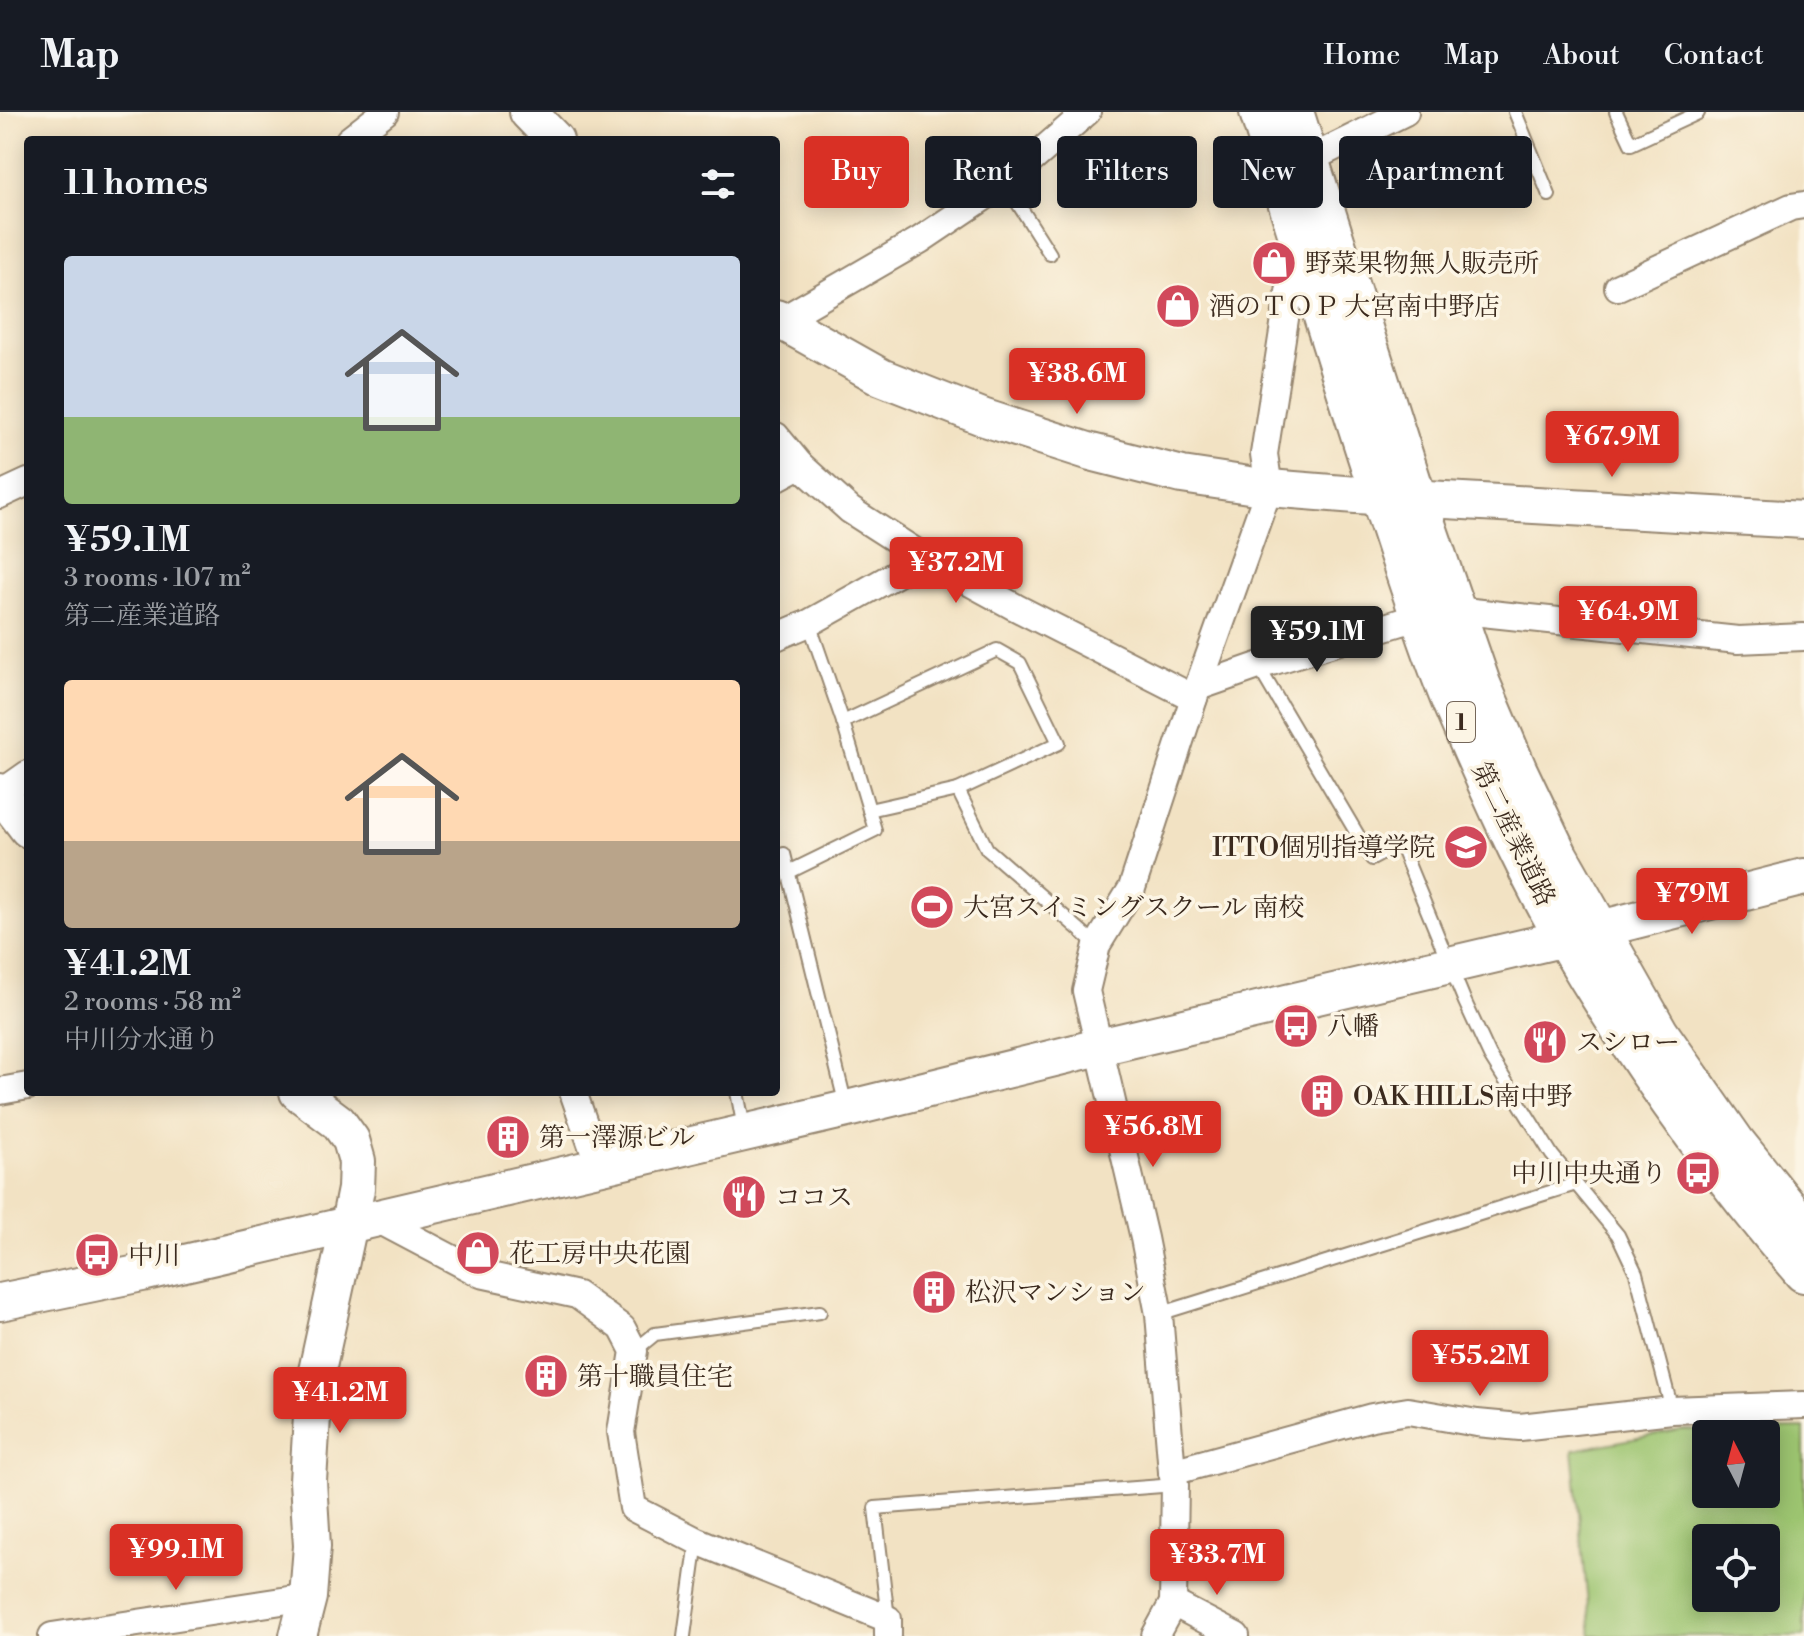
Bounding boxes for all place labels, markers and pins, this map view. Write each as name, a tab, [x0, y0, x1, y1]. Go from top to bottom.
shop icon: 野菜果物無人販売所	[1250, 239, 1298, 287]
place label: 野菜果物無人販売所	[1305, 248, 1539, 280]
shop icon: 酒のＴＯＰ 大宮南中野店	[1154, 282, 1202, 330]
place label: 酒のＴＯＰ 大宮南中野店	[1209, 291, 1500, 323]
pin: ¥38.6M	[1012, 348, 1142, 416]
pin: ¥67.9M	[1547, 411, 1677, 479]
pin: ¥37.2M	[891, 537, 1021, 605]
pin: ¥64.9M	[1563, 586, 1693, 654]
pin: ¥59.1M	[1252, 606, 1382, 674]
school or university icon: ITTO個別指導学院	[1442, 823, 1490, 871]
place label: ITTO個別指導学院	[1212, 832, 1435, 864]
pin: ¥79M	[1645, 868, 1739, 936]
sports icon: 大宮スイミングスクール 南校	[908, 883, 956, 931]
place label: 大宮スイミングスクール 南校	[963, 892, 1305, 924]
bus stop icon: 八幡	[1272, 1002, 1320, 1050]
place label: 八幡	[1327, 1011, 1379, 1043]
restaurant icon: スシロー	[1521, 1018, 1569, 1066]
place label: スシロー	[1576, 1027, 1680, 1059]
building icon: OAK HILLS南中野	[1298, 1072, 1346, 1120]
place label: OAK HILLS南中野	[1353, 1081, 1572, 1113]
pin: ¥56.8M	[1088, 1101, 1218, 1169]
building icon: 第一澤源ビル	[484, 1113, 532, 1161]
place label: 第一澤源ビル	[539, 1122, 695, 1154]
bus stop icon: 中川中央通り	[1674, 1149, 1722, 1197]
place label: 中川中央通り	[1511, 1158, 1667, 1190]
restaurant icon: ココス	[720, 1173, 768, 1221]
place label: ココス	[775, 1182, 853, 1214]
shop icon: 花工房中央花園	[454, 1229, 502, 1277]
bus stop icon: 中川	[73, 1231, 121, 1279]
place label: 花工房中央花園	[509, 1238, 691, 1270]
place label: 中川	[128, 1240, 180, 1272]
building icon: 松沢マンション	[910, 1268, 958, 1316]
place label: 松沢マンション	[965, 1277, 1146, 1309]
pin: ¥55.2M	[1415, 1330, 1545, 1398]
building icon: 第十職員住宅	[522, 1352, 570, 1400]
place label: 第十職員住宅	[577, 1361, 733, 1393]
pin: ¥41.2M	[275, 1367, 405, 1435]
pin: ¥99.1M	[111, 1524, 241, 1592]
pin: ¥33.7M	[1152, 1529, 1282, 1597]

